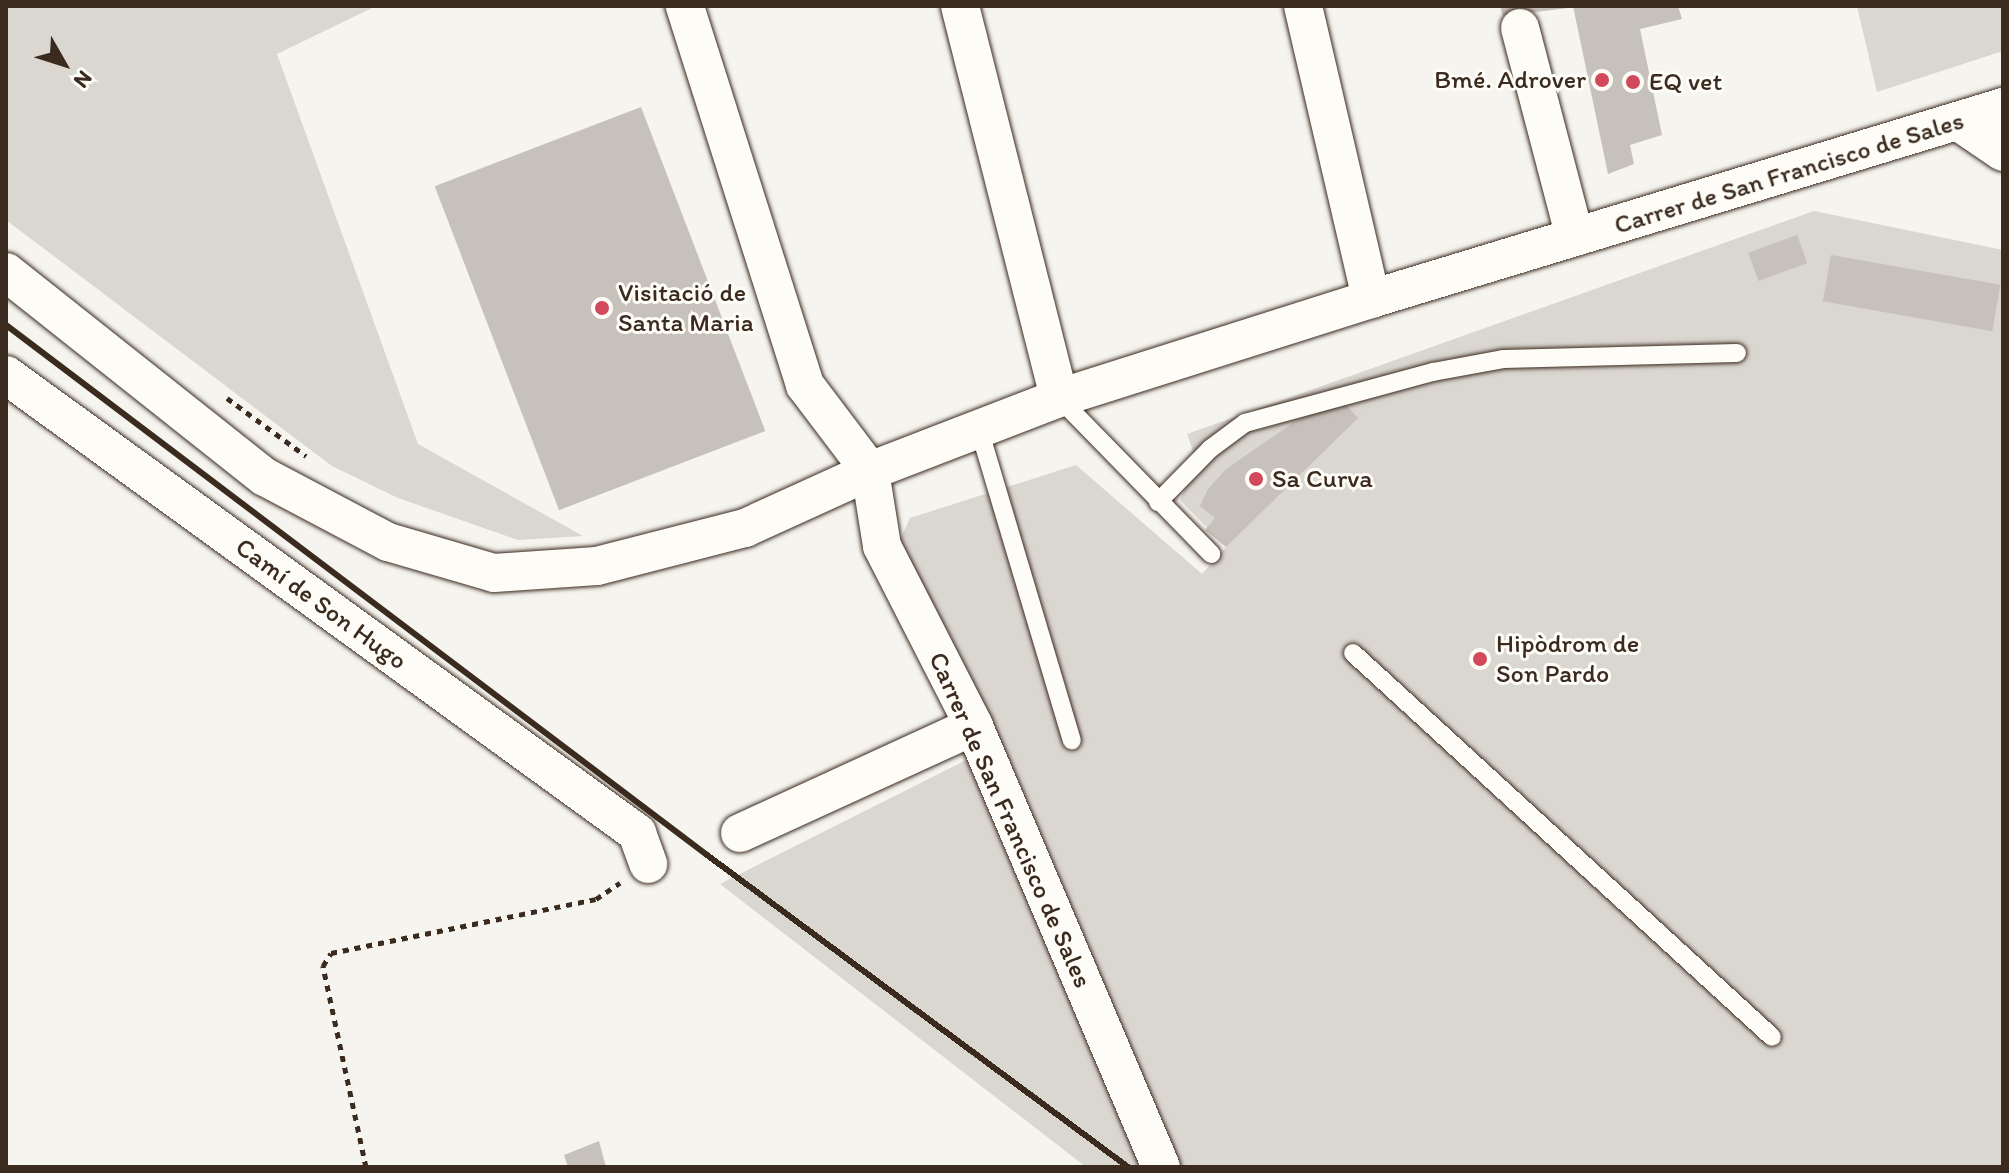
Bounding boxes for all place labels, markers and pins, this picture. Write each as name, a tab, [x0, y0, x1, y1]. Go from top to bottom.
place label: Bmé. Adrover	[1434, 64, 1586, 96]
place label: EQ vet	[1649, 66, 1722, 98]
marker: Bmé. Adrover	[1593, 71, 1611, 89]
marker: EQ vet	[1624, 73, 1642, 91]
place label: Visitació de Santa Maria	[618, 277, 754, 338]
marker: Visitació de Santa Maria	[593, 299, 611, 317]
place label: Sa Curva	[1272, 463, 1372, 495]
marker: Sa Curva	[1247, 470, 1265, 488]
place label: Hipòdrom de Son Pardo	[1496, 628, 1639, 690]
marker: Hipòdrom de Son Pardo	[1471, 650, 1489, 668]

